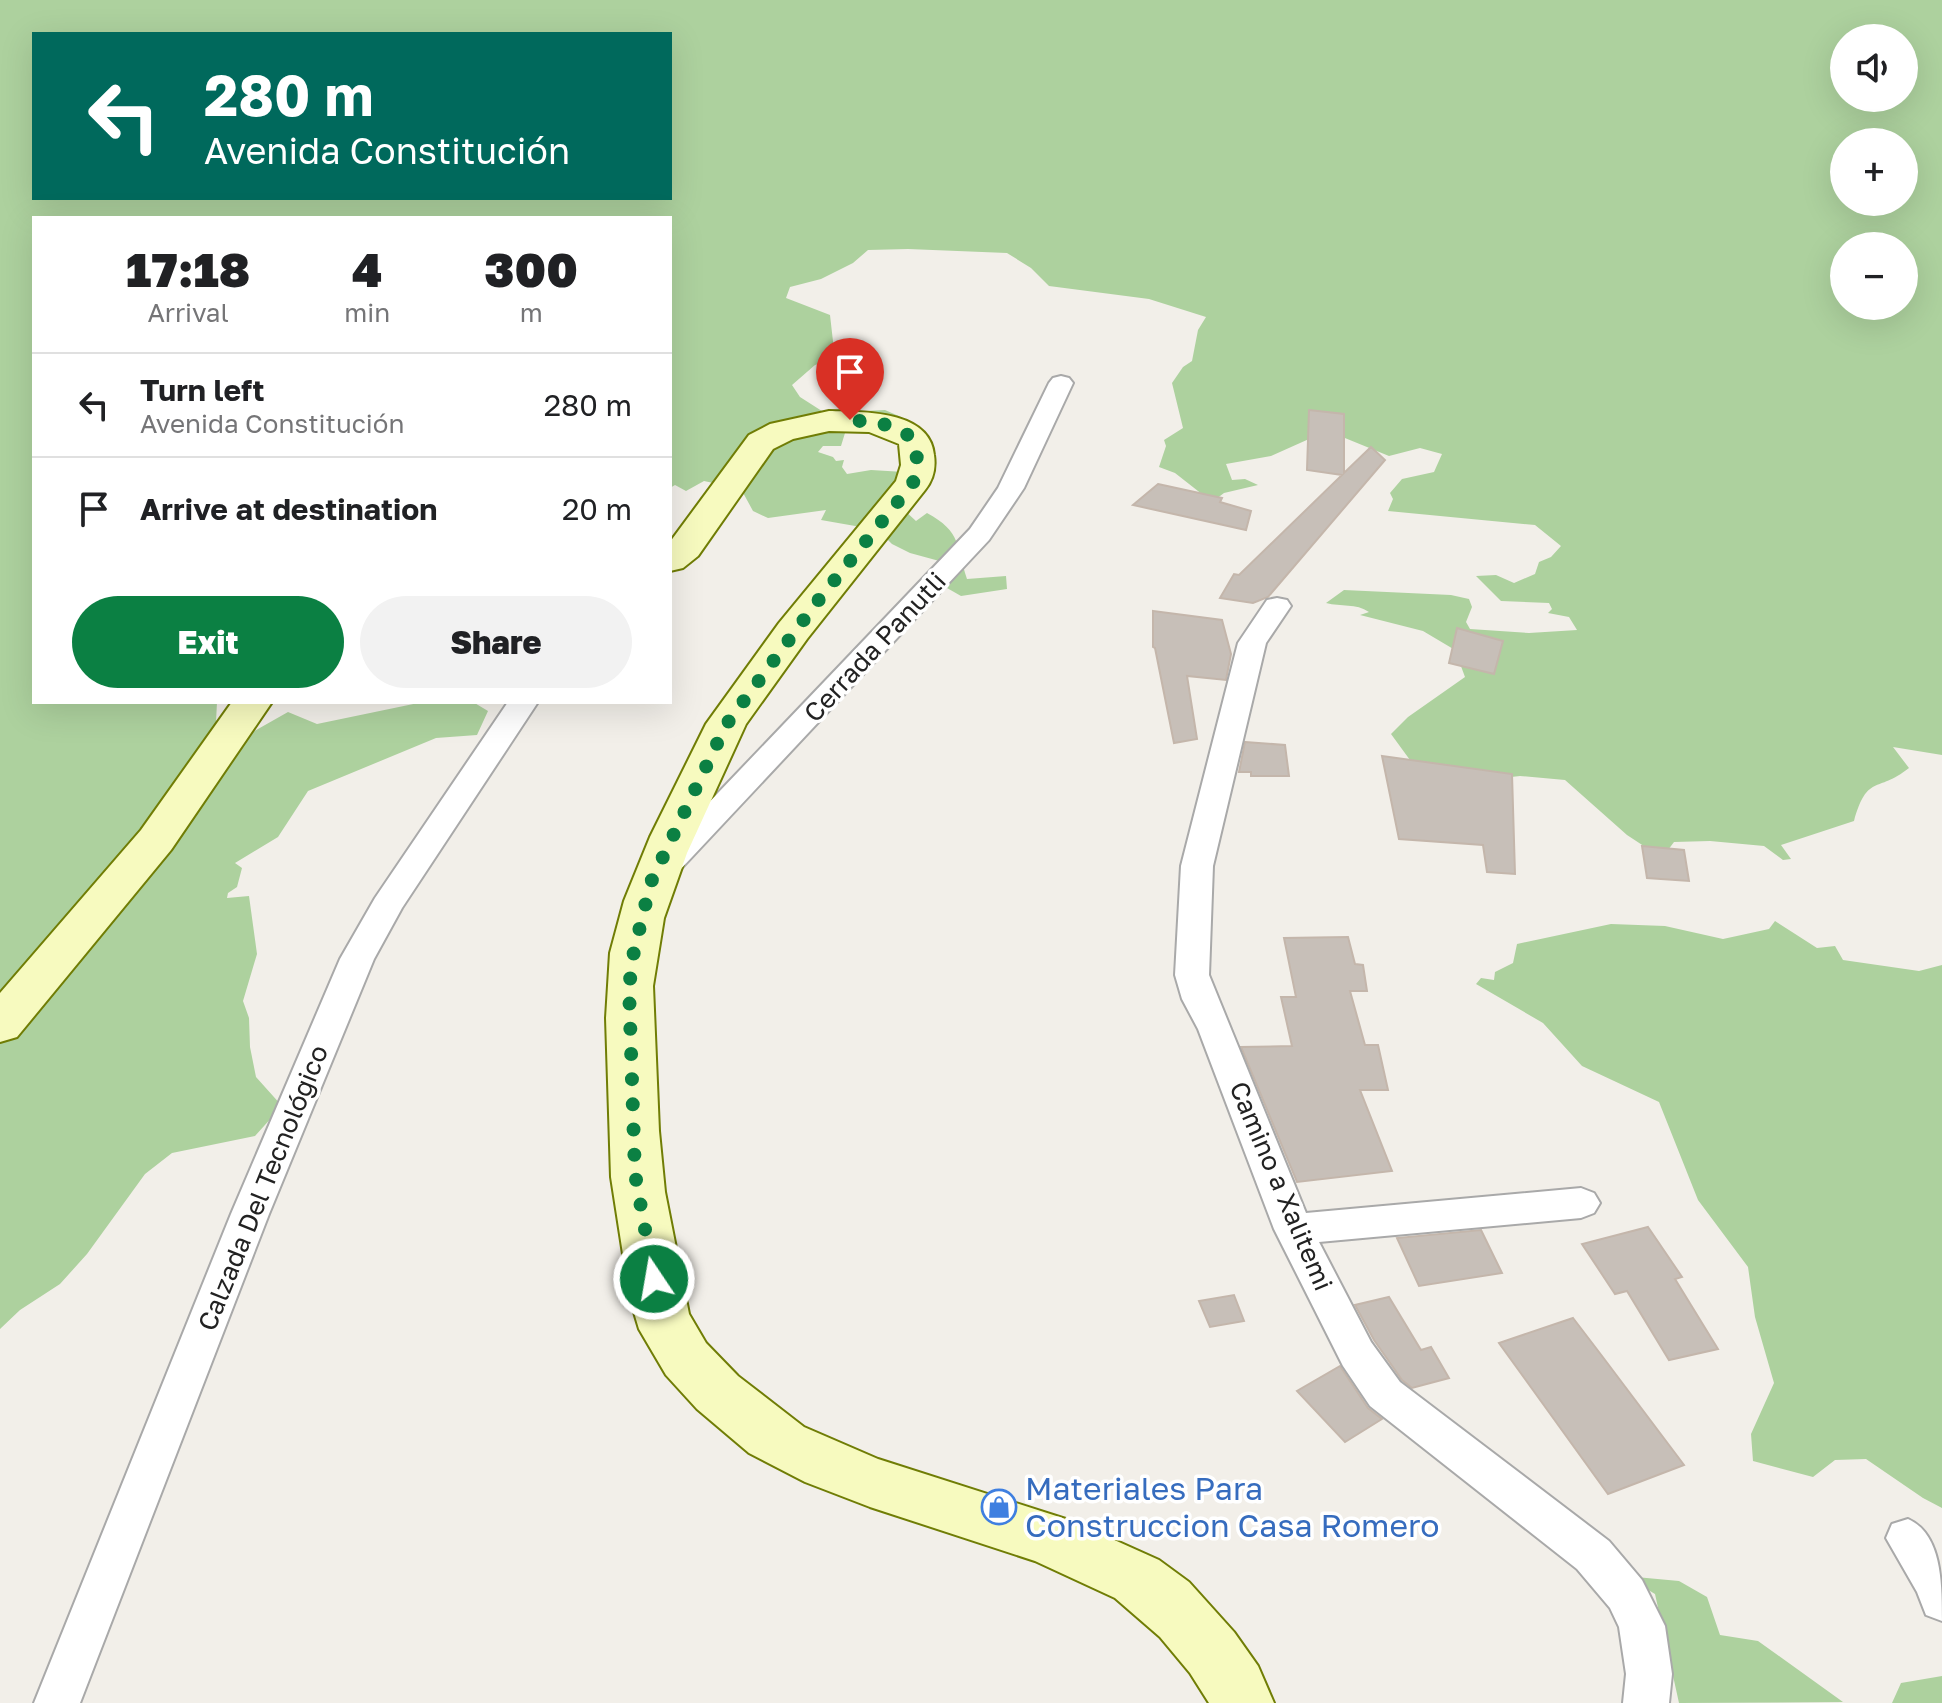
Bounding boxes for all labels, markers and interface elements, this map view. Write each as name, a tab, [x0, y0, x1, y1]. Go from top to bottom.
map controls	[1830, 24, 1918, 320]
button: sound	[1830, 24, 1918, 112]
text: 280 m	[204, 61, 373, 128]
icon: left	[72, 64, 176, 168]
button: +	[1830, 128, 1918, 216]
text: Avenida Constitución	[204, 129, 570, 172]
button: −	[1830, 232, 1918, 320]
text: 17:18	[126, 240, 250, 298]
text: 4	[352, 240, 383, 298]
text: 300	[484, 240, 578, 298]
text: Arrival	[147, 297, 229, 328]
text: min	[344, 297, 390, 328]
text: m	[520, 297, 543, 328]
pin	[816, 338, 884, 420]
icon: arrive	[828, 350, 872, 394]
text: Turn left	[140, 372, 265, 408]
icon: left	[72, 383, 116, 427]
text: 280 m	[544, 387, 632, 423]
text: Avenida Constitución	[140, 408, 404, 439]
icon: arrive	[72, 487, 116, 531]
text: Arrive at destination	[140, 491, 437, 527]
text: 20 m	[562, 491, 632, 527]
street label: Cerrada Panutli	[797, 565, 952, 728]
button: Exit	[72, 596, 344, 688]
button: Share	[360, 596, 632, 688]
street label: Calzada Del Tecnológico	[191, 1041, 334, 1335]
street label: Camino a Xalitemi	[1223, 1077, 1339, 1295]
position arrow	[612, 1237, 696, 1321]
place label: Materiales Para Construccion Casa Romero	[1025, 1469, 1439, 1544]
shop icon: Materiales Para Construccion Casa Romero	[980, 1488, 1018, 1526]

